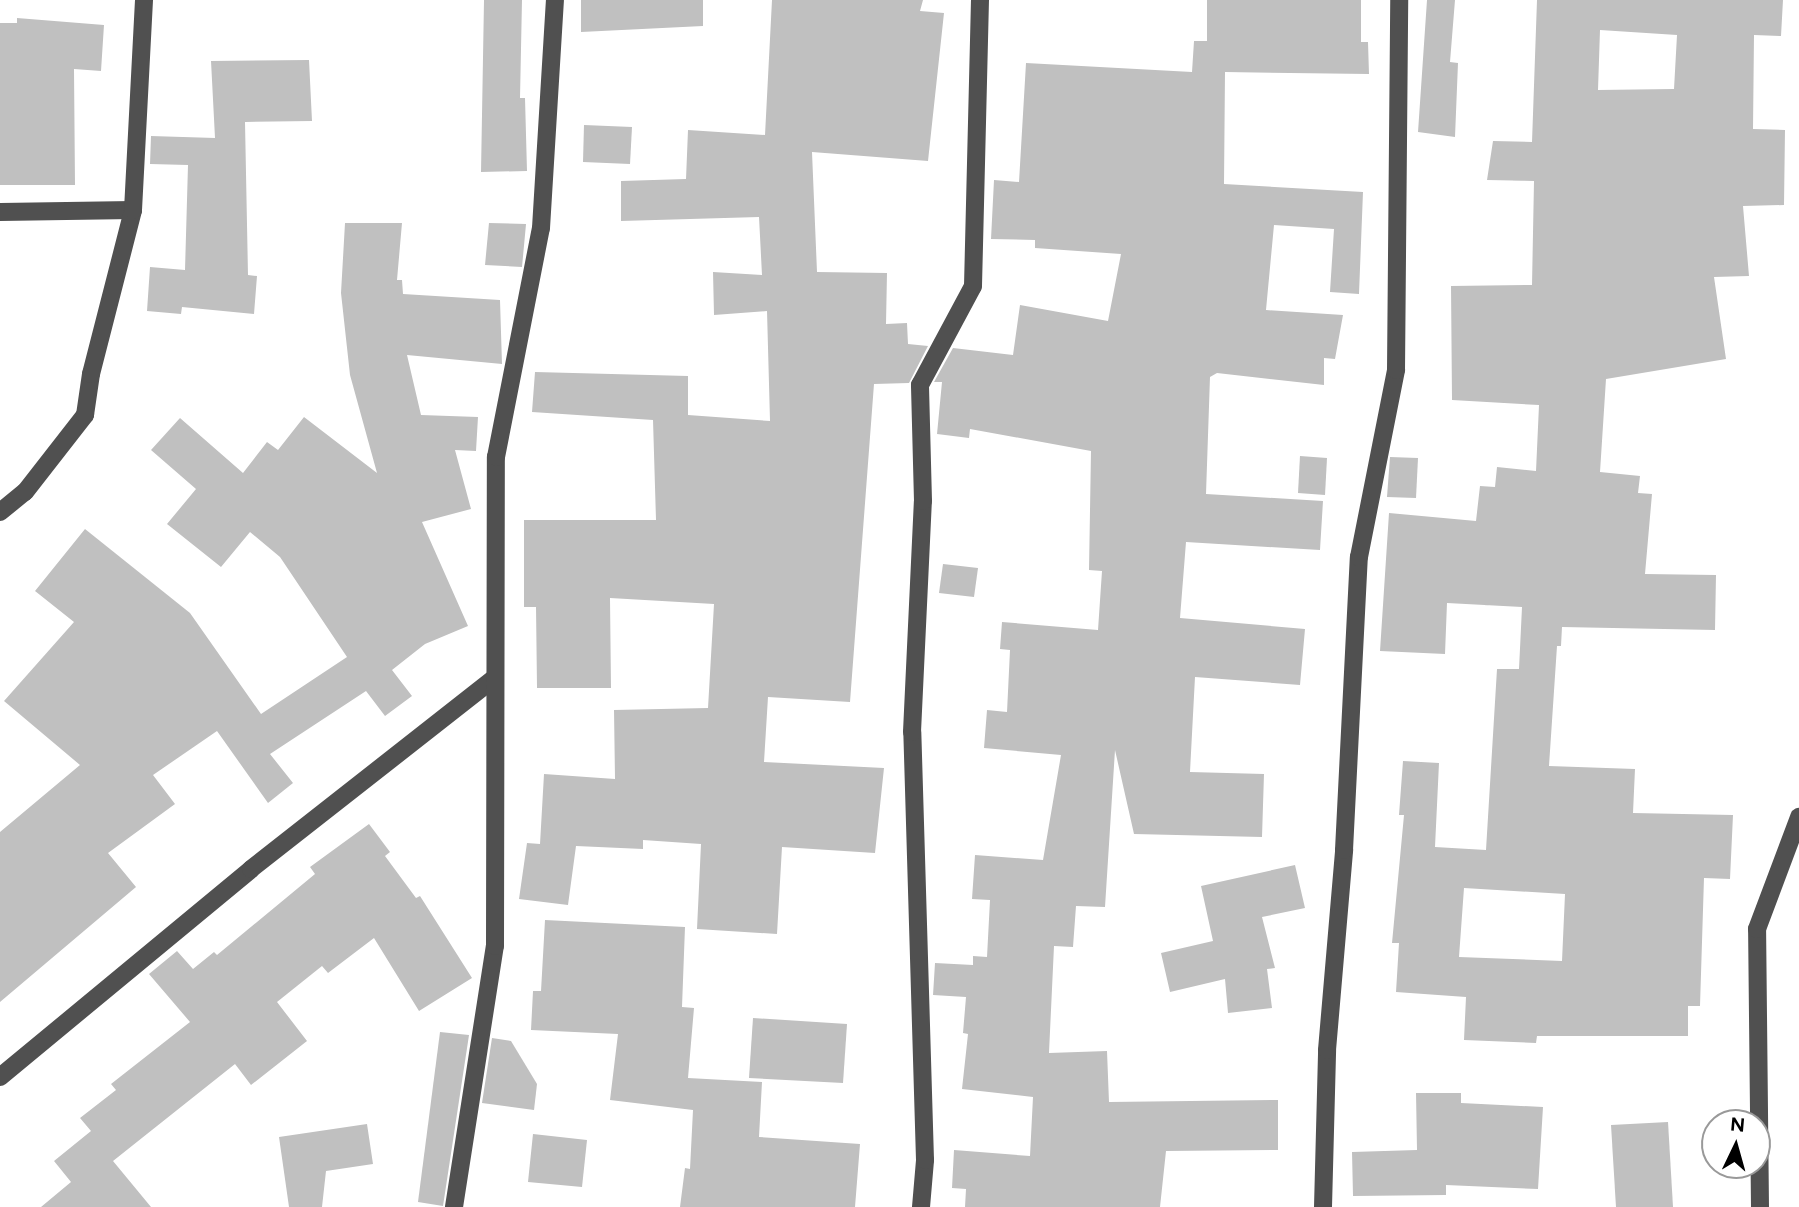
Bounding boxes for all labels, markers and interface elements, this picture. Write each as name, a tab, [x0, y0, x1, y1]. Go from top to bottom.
north arrow	[1701, 1109, 1771, 1179]
text: N	[1729, 1112, 1746, 1137]

